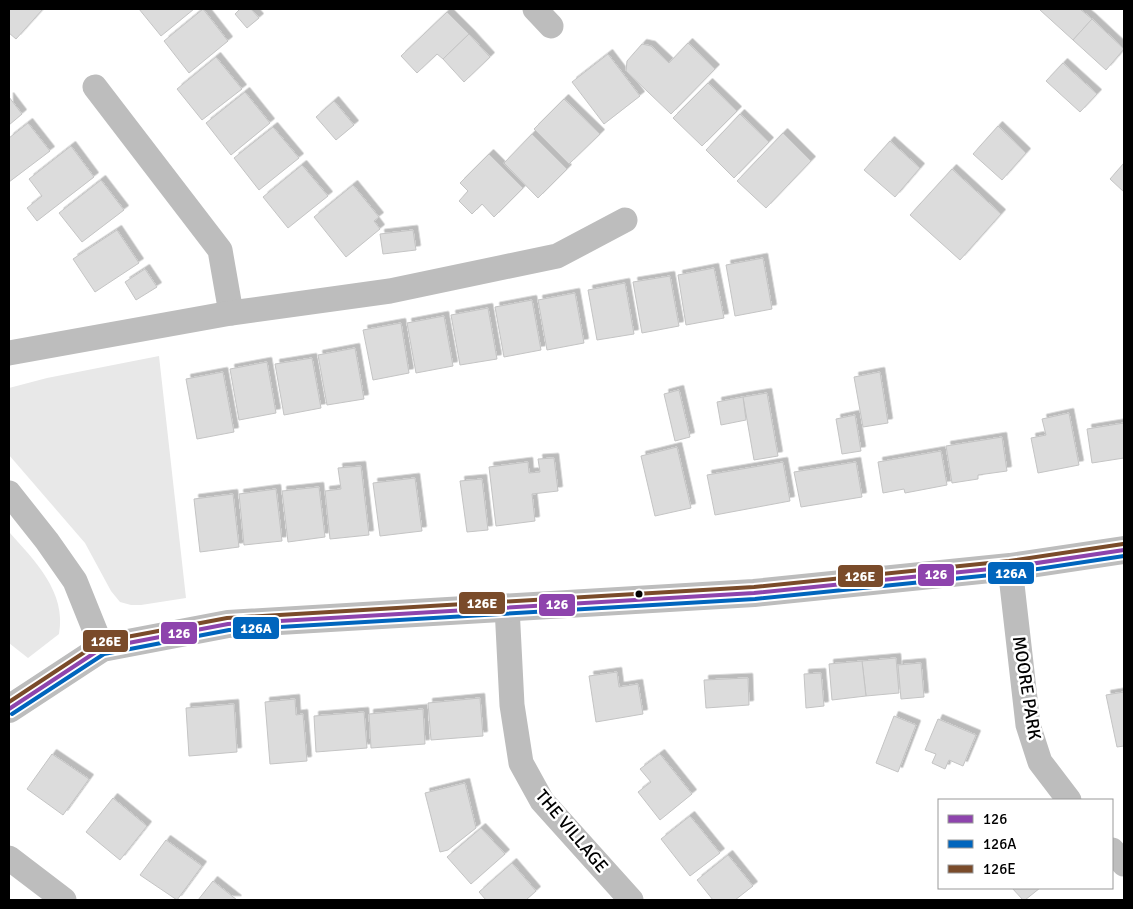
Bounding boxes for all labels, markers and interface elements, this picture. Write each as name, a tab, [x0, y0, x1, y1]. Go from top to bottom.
line badge: 126A	[987, 561, 1035, 585]
line badge: 126	[917, 563, 955, 587]
line badge: 126E	[837, 564, 884, 588]
text: 126A	[995, 565, 1027, 582]
text: 126	[925, 566, 948, 583]
text: 126E	[845, 568, 875, 585]
unlabelled marker	[634, 589, 644, 599]
line badge: 126E	[458, 591, 506, 615]
line badge: 126	[538, 593, 576, 617]
text: 126E	[467, 595, 497, 612]
text: 126	[546, 596, 569, 613]
line badge: 126A	[232, 616, 280, 640]
text: 126A	[240, 620, 272, 637]
line badge: 126	[160, 621, 198, 645]
text: 126	[168, 625, 191, 642]
line badge: 126E	[82, 629, 129, 653]
text: 126E	[91, 633, 121, 650]
street label: MOORE PARK	[1008, 635, 1046, 742]
street label: THE VILLAGE	[531, 785, 613, 877]
legend	[938, 799, 1113, 889]
text: 126	[983, 810, 1007, 828]
text: 126A	[983, 835, 1016, 853]
text: 126E	[983, 860, 1016, 878]

